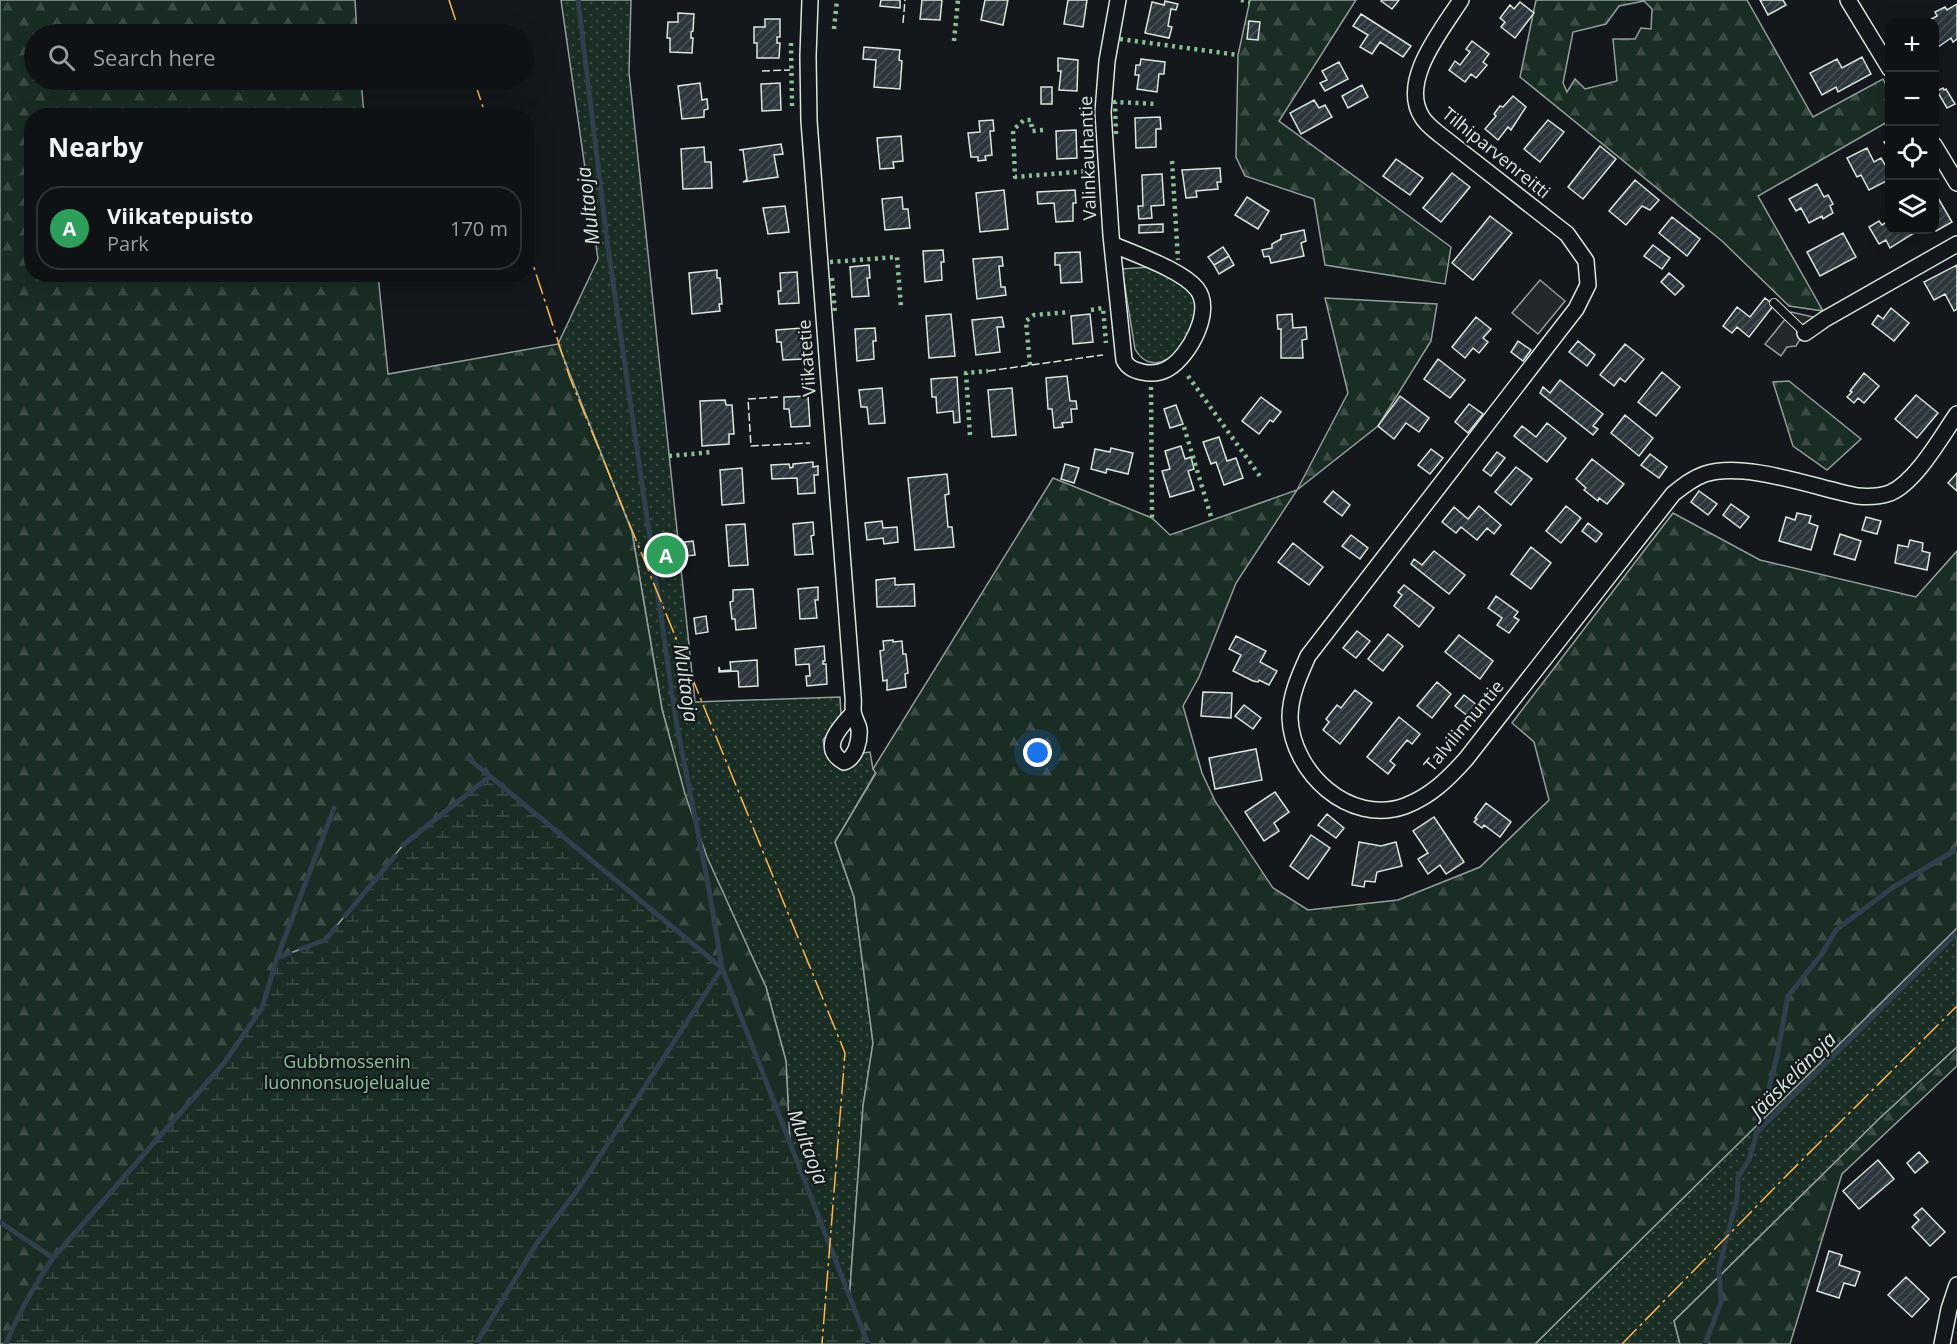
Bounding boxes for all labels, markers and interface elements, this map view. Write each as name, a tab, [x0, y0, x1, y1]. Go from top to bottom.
map controls	[1885, 18, 1939, 234]
button: +	[1885, 18, 1939, 72]
search box	[24, 24, 534, 90]
icon: search	[45, 41, 78, 74]
text: Search here	[93, 42, 216, 72]
button: −	[1885, 72, 1939, 126]
street label: Valinkauhantie	[1073, 95, 1101, 221]
street label: Tilhiparvenreitti	[1438, 101, 1556, 203]
button: locate	[1885, 126, 1939, 180]
text: Nearby	[48, 129, 143, 165]
water label: Multaoja	[569, 165, 606, 247]
button: layers	[1885, 180, 1939, 234]
text: Viikatepuisto	[107, 200, 253, 230]
text: A	[63, 215, 76, 242]
text: 170 m	[450, 215, 508, 242]
text: Park	[107, 230, 149, 257]
street label: Viikatetie	[791, 319, 821, 397]
pin: A	[646, 532, 686, 578]
water label: Multaoja	[668, 642, 705, 724]
street label: Talvilinnuntie	[1418, 675, 1509, 776]
your location	[1023, 738, 1052, 767]
water label: Jääskelänoja	[1741, 1026, 1842, 1127]
park label: Gubbmossenin luonnonsuojelualue	[264, 1049, 430, 1094]
water label: Multaoja	[782, 1105, 835, 1188]

